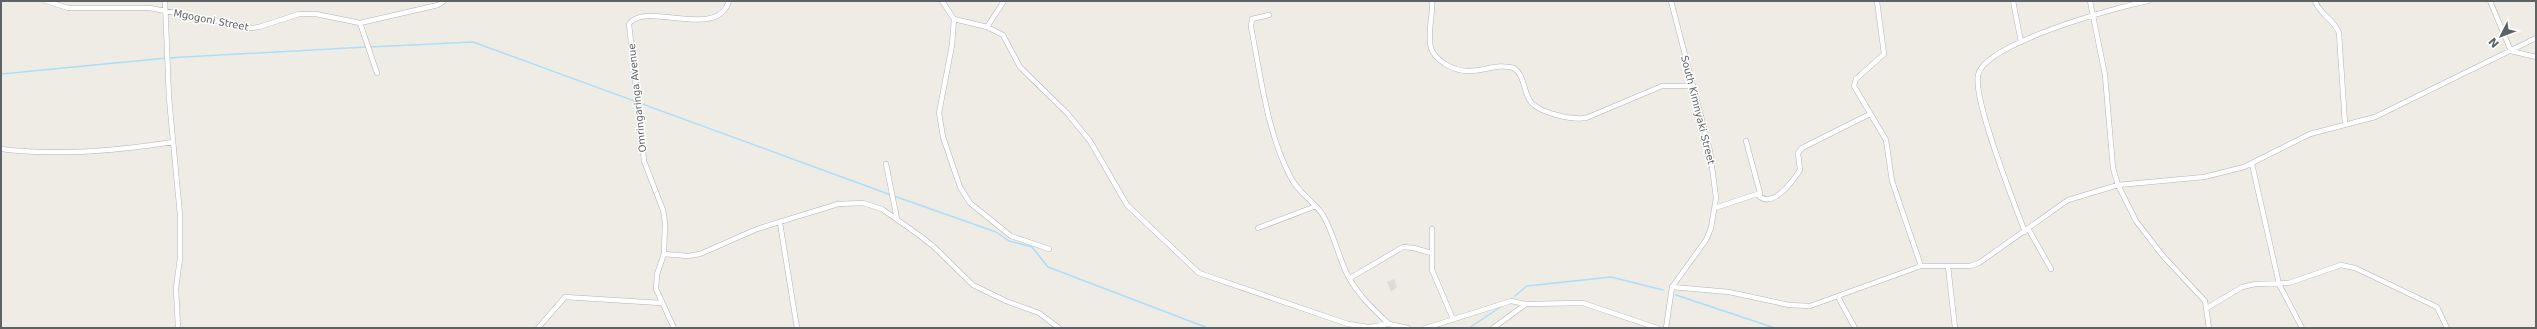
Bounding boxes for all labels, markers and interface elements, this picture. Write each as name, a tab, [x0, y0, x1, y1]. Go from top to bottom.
street label: Mgogoni Street	[173, 7, 250, 33]
north arrow	[2481, 16, 2521, 56]
text: N	[2486, 35, 2502, 50]
street label: Omringaringa Avenue	[626, 43, 648, 153]
street label: South Kimnyaki Street	[1679, 54, 1717, 166]

